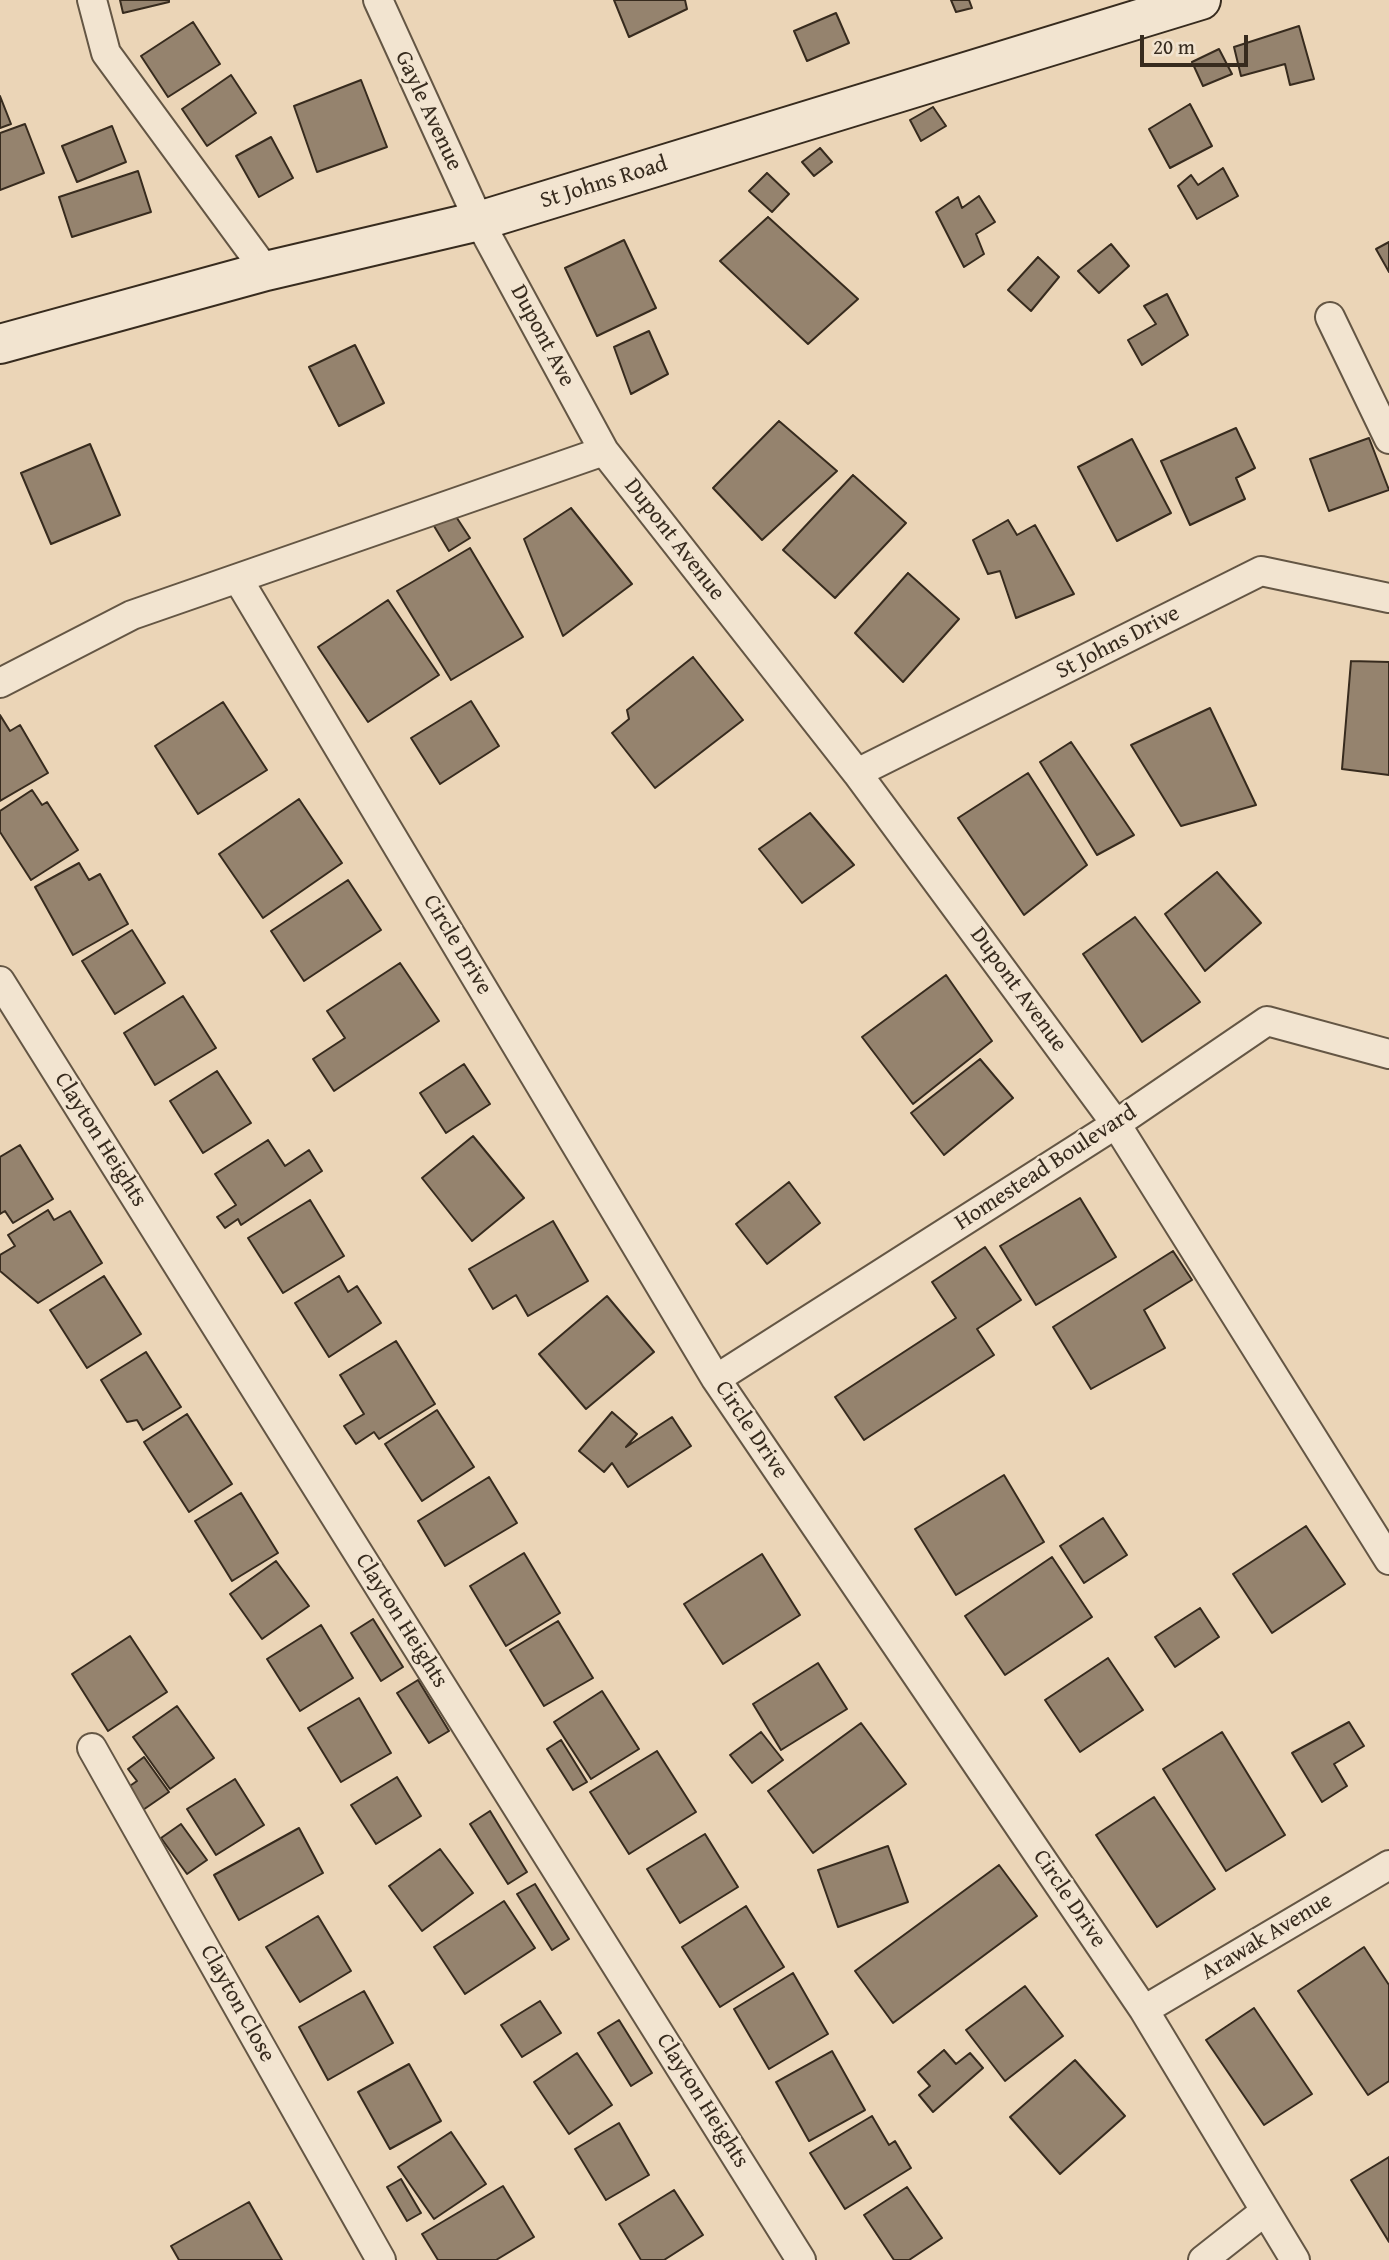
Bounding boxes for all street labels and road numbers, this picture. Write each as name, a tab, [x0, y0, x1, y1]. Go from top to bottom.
street label: Gayle Avenue	[388, 47, 468, 175]
street label: St Johns Road	[537, 151, 671, 215]
street label: Dupont Ave	[504, 280, 580, 392]
street label: Dupont Avenue	[618, 473, 730, 607]
street label: St Johns Drive	[1052, 600, 1184, 686]
street label: Circle Drive	[416, 890, 498, 1000]
street label: Dupont Avenue	[964, 922, 1072, 1058]
street label: Clayton Heights	[48, 1068, 152, 1212]
street label: Homestead Boulevard	[950, 1099, 1142, 1237]
street label: Circle Drive	[708, 1376, 794, 1484]
street label: Clayton Heights	[349, 1549, 453, 1693]
street label: Circle Drive	[1026, 1845, 1112, 1953]
street label: Arawak Avenue	[1196, 1887, 1338, 1987]
street label: Clayton Close	[193, 1941, 281, 2067]
street label: Clayton Heights	[650, 2029, 754, 2173]

